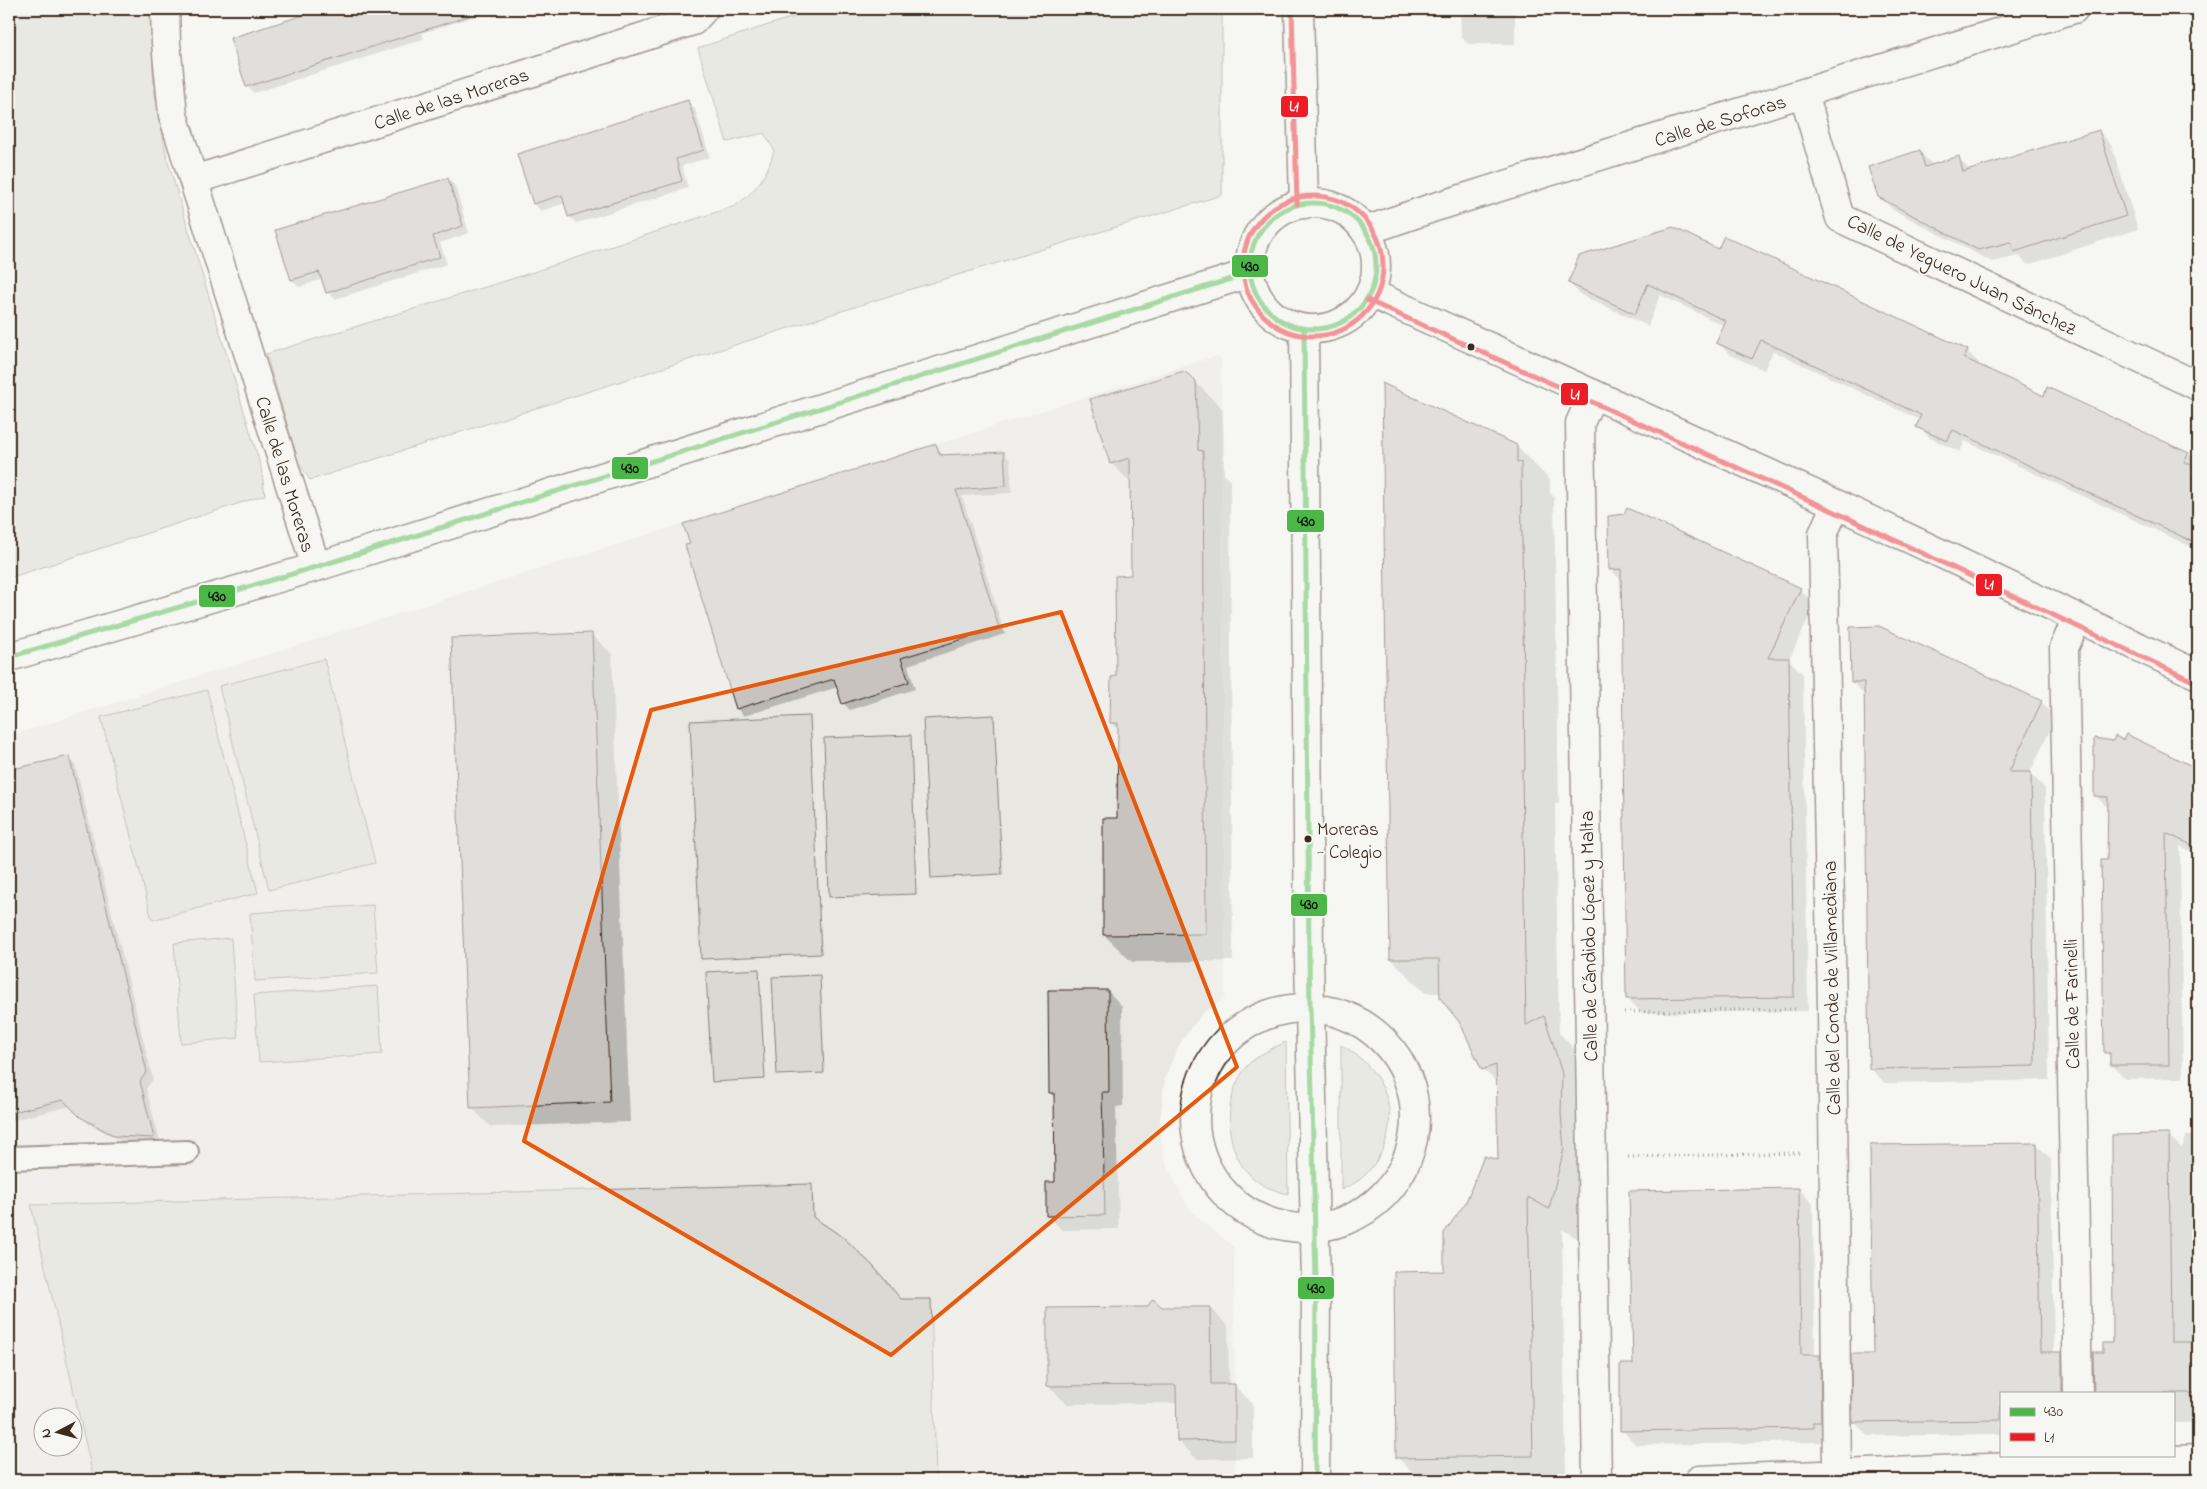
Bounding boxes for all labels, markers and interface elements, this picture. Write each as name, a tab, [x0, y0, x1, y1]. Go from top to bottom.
street label: Calle de las Moreras	[370, 62, 533, 139]
street label: Calle de Soforas	[1651, 89, 1790, 156]
line badge: L1	[1280, 95, 1309, 118]
text: L1	[1289, 97, 1299, 118]
street label: Calle de Yeguero Juan Sánchez	[1841, 208, 2081, 346]
line badge: 430	[1231, 254, 1269, 278]
text: 430	[1240, 257, 1259, 278]
unlabelled marker	[1466, 342, 1476, 352]
line badge: L1	[1560, 382, 1589, 406]
text: L1	[1570, 385, 1580, 406]
street label: Calle de las Moreras	[246, 393, 321, 556]
line badge: 430	[611, 456, 649, 480]
text: 430	[620, 459, 639, 480]
line badge: 430	[1286, 509, 1325, 533]
text: 430	[1296, 512, 1315, 533]
line badge: L1	[1975, 573, 2003, 597]
text: L1	[1984, 575, 1994, 596]
line badge: 430	[198, 584, 236, 608]
text: 430	[207, 587, 226, 608]
street label: Calle de Cándido López y Malta	[1574, 810, 1607, 1062]
place label: Moreras - Colegio	[1317, 817, 1382, 869]
marker: Moreras - Colegio	[1303, 834, 1313, 844]
street label: Calle del Conde de Villamediana	[1817, 860, 1850, 1116]
line badge: 430	[1290, 893, 1328, 917]
text: 430	[1299, 895, 1318, 916]
street label: Calle de Farinelli	[2058, 939, 2089, 1069]
line badge: 430	[1297, 1276, 1335, 1300]
text: 430	[1306, 1279, 1325, 1300]
legend	[2000, 1392, 2174, 1456]
text: 430	[2044, 1401, 2063, 1423]
north arrow	[32, 1406, 82, 1456]
text: N	[36, 1427, 57, 1439]
text: L1	[2044, 1427, 2055, 1449]

